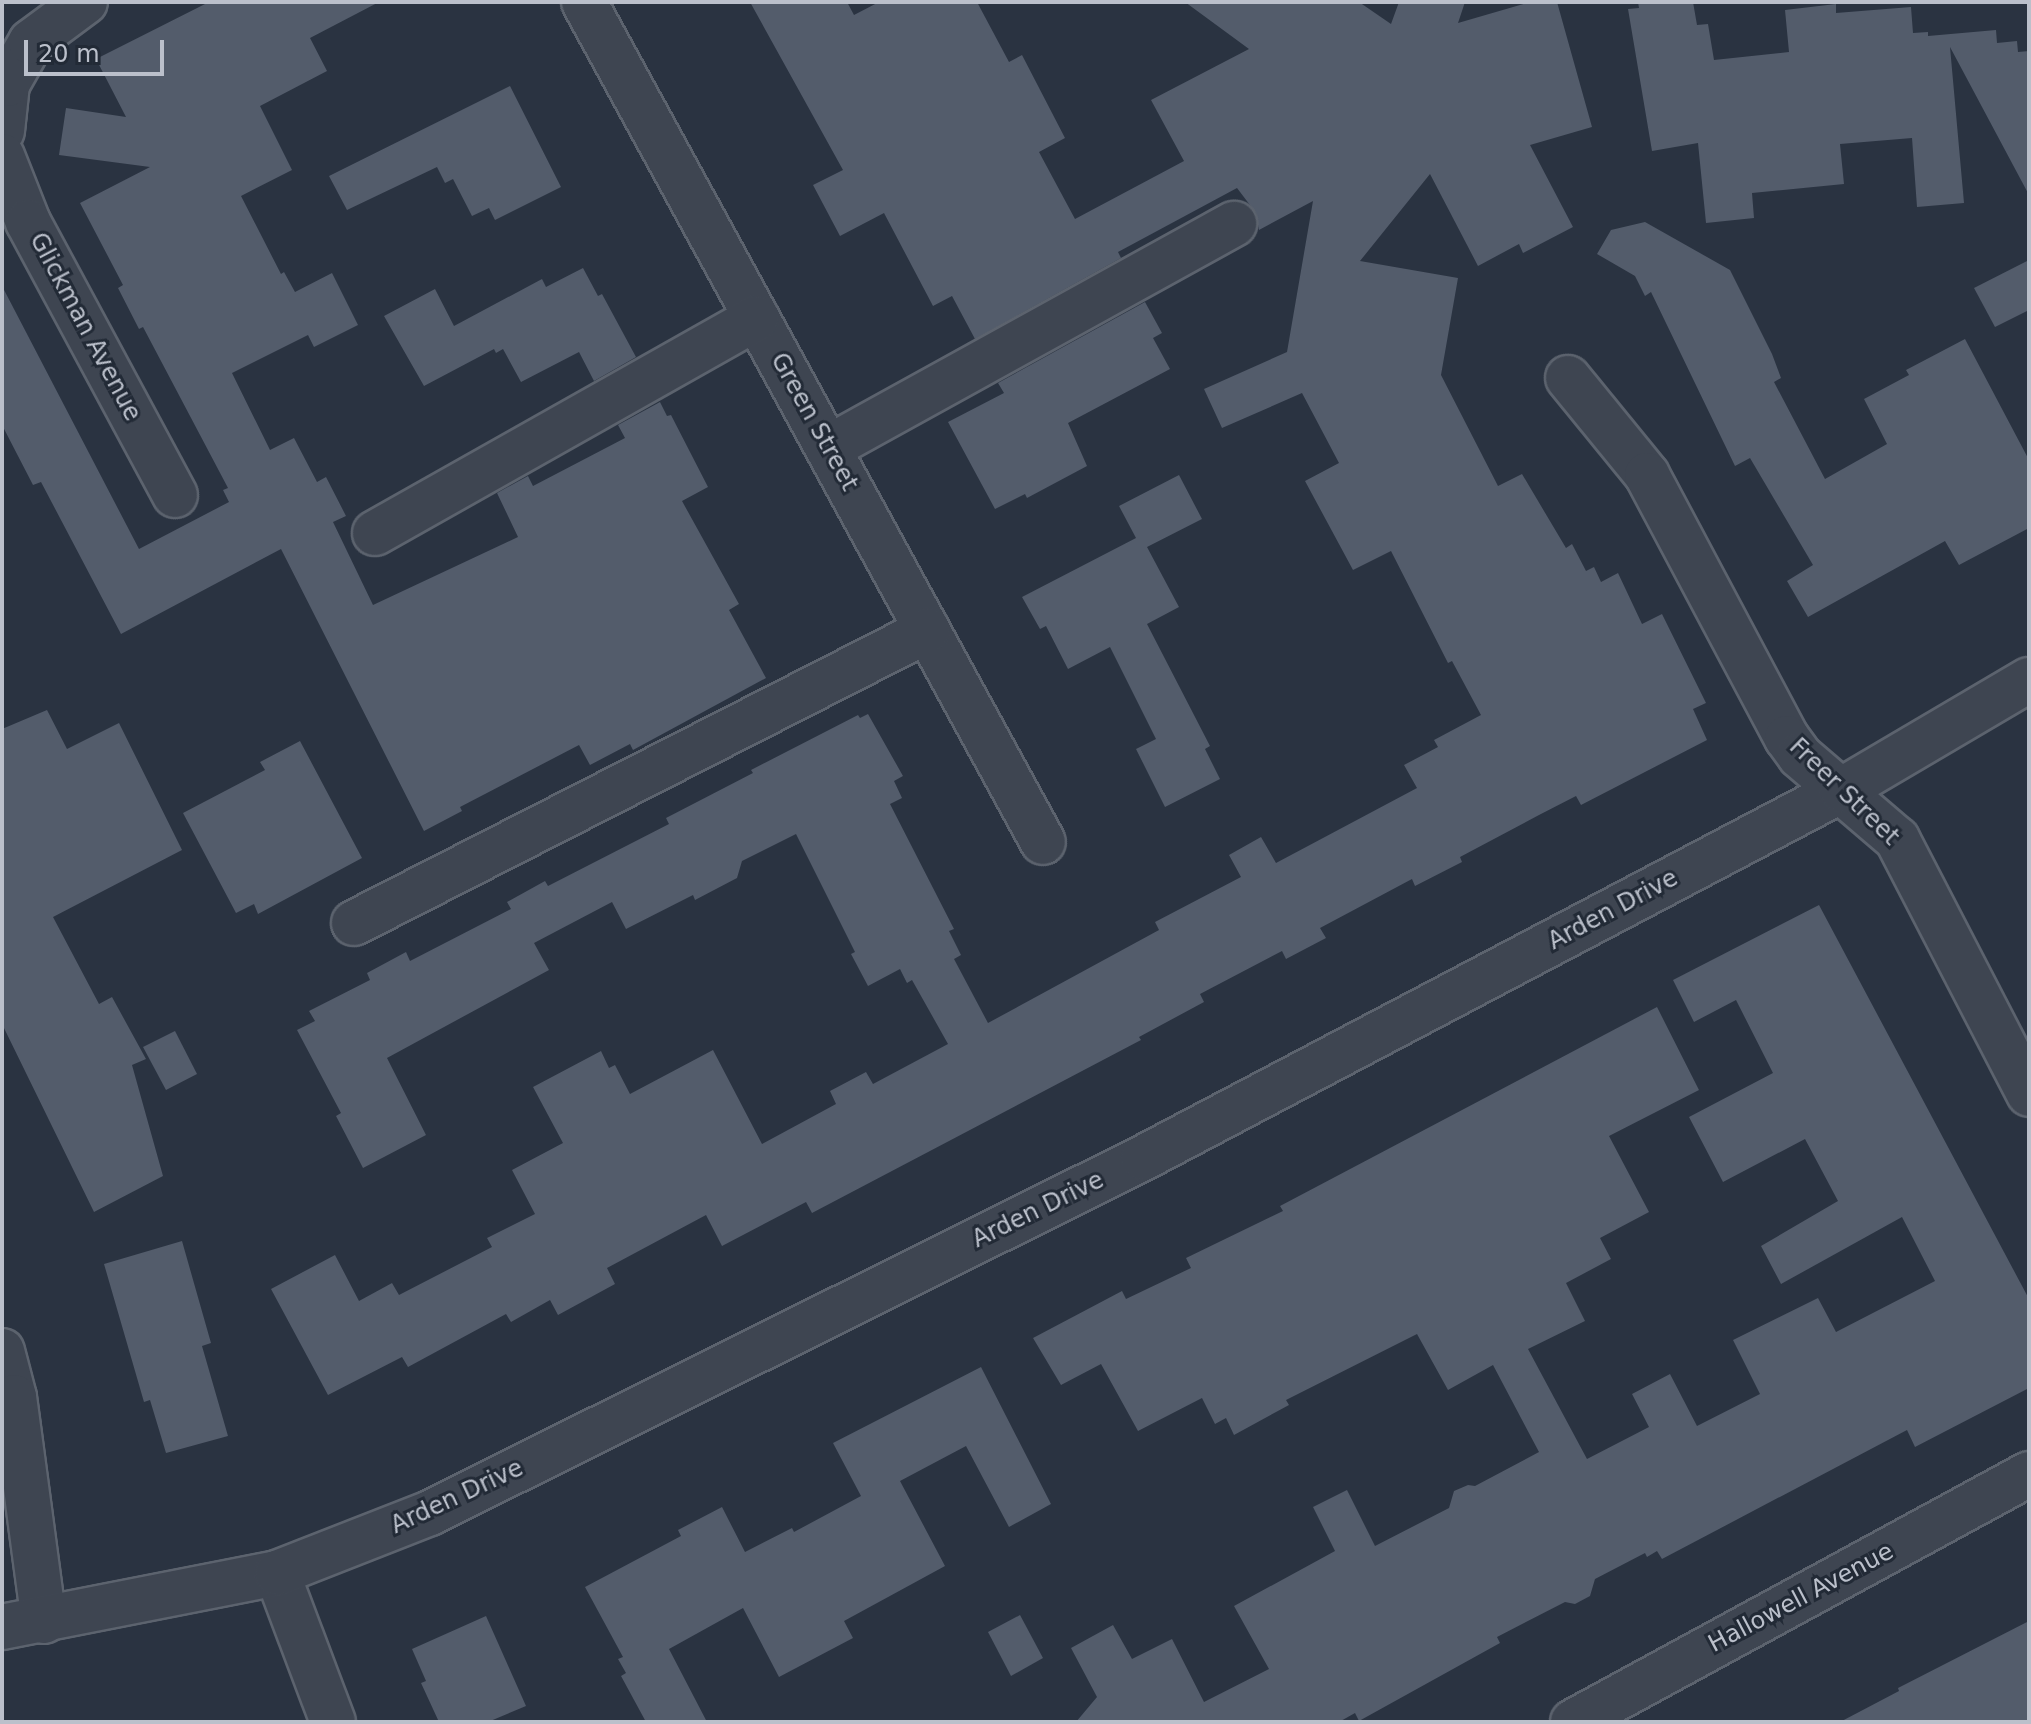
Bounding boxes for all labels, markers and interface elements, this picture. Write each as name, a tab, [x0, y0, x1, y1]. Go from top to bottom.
scale bar	[28, 24, 168, 74]
text: 20 m	[38, 40, 100, 68]
street label: Glickman Avenue	[23, 228, 147, 426]
street label: Green Street	[764, 348, 864, 496]
street label: Freer Street	[1783, 733, 1905, 851]
street label: Arden Drive	[1543, 864, 1683, 956]
street label: Arden Drive	[968, 1166, 1108, 1254]
street label: Arden Drive	[386, 1454, 528, 1540]
street label: Hallowell Avenue	[1704, 1537, 1898, 1659]

